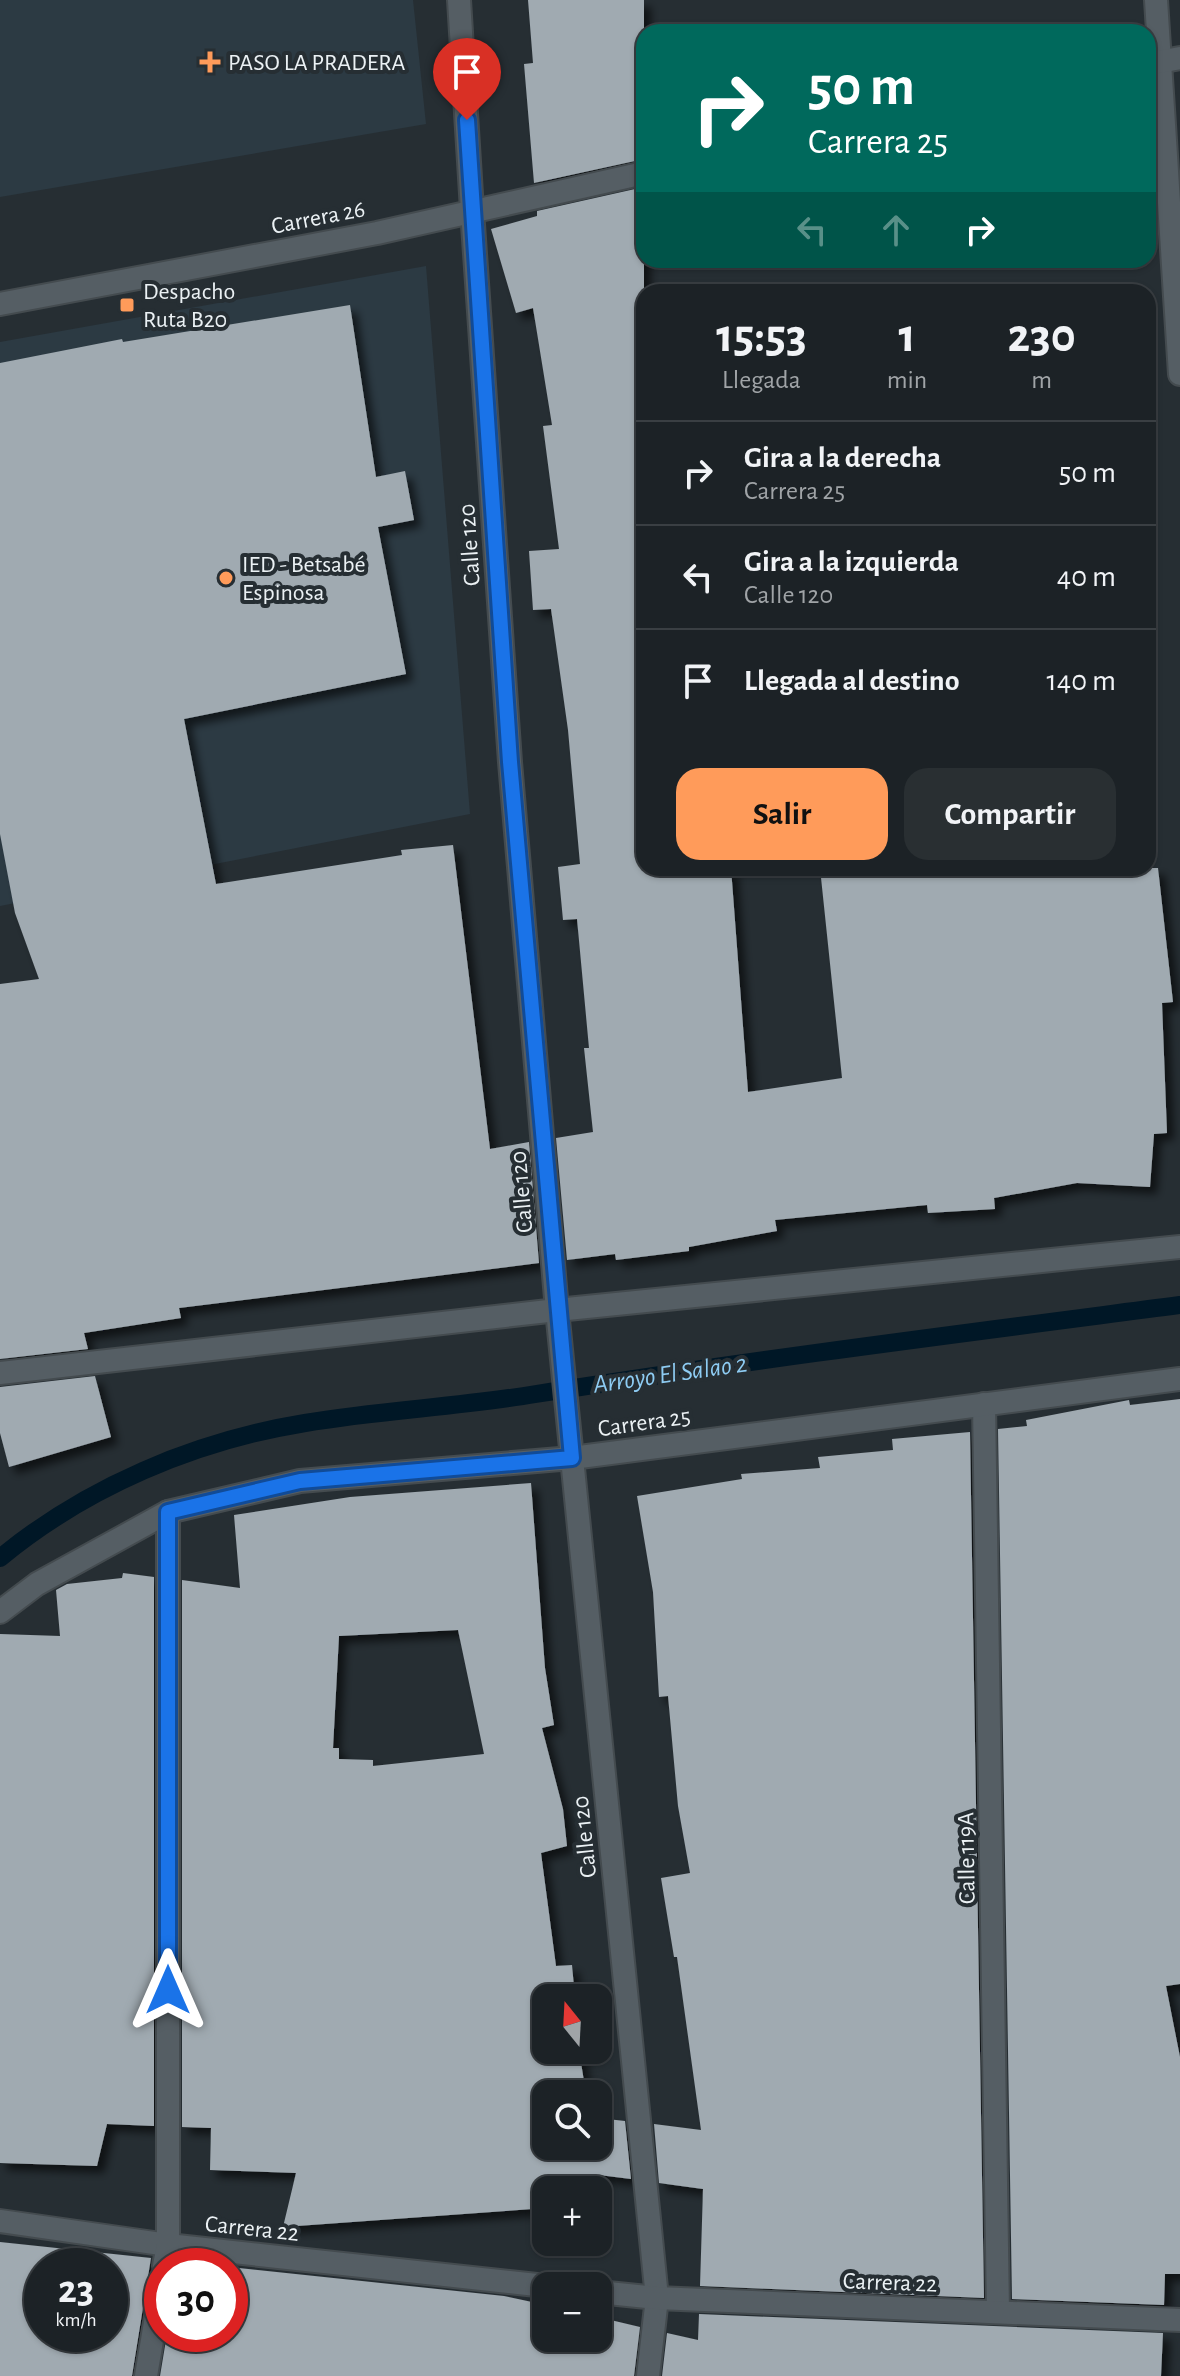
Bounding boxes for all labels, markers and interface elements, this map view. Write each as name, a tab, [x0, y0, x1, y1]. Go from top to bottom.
pin	[433, 38, 501, 120]
icon: arrive	[445, 50, 489, 94]
marker: PASO LA PRADERA	[199, 51, 221, 73]
place label: PASO LA PRADERA	[228, 51, 406, 75]
icon: right	[676, 56, 780, 160]
text: 50 m	[808, 59, 915, 115]
text: Carrera 25	[808, 124, 948, 160]
street label: Carrera 26	[269, 197, 367, 239]
icon: left	[790, 208, 834, 252]
icon: ahead	[874, 208, 918, 252]
icon: right	[958, 208, 1002, 252]
place label: Despacho Ruta B20	[143, 280, 235, 332]
marker: Despacho Ruta B20	[118, 296, 136, 314]
text: 15:53	[716, 313, 807, 361]
text: 1	[898, 313, 916, 361]
text: 230	[1007, 313, 1076, 361]
text: Llegada	[722, 367, 801, 393]
text: min	[887, 367, 927, 393]
text: m	[1031, 367, 1052, 393]
text: Gira a la derecha	[744, 443, 941, 473]
icon: right	[676, 451, 720, 495]
text: 50 m	[1059, 458, 1116, 488]
text: Carrera 25	[744, 478, 845, 504]
street label: Calle 120	[455, 503, 485, 587]
text: Gira a la izquierda	[744, 547, 959, 577]
place label: IED - Betsabé Espinosa	[242, 553, 366, 605]
icon: left	[676, 555, 720, 599]
text: 40 m	[1057, 562, 1116, 592]
marker: IED - Betsabé Espinosa	[217, 569, 235, 587]
text: Calle 120	[744, 582, 833, 608]
icon: arrive	[676, 659, 720, 703]
text: Llegada al destino	[744, 666, 960, 696]
text: 140 m	[1046, 666, 1116, 696]
button: Salir	[676, 768, 888, 860]
button: Compartir	[904, 768, 1116, 860]
street label: Calle 120	[506, 1150, 538, 1234]
water label: Arroyo El Salao 2	[590, 1350, 749, 1398]
street label: Carrera 25	[596, 1405, 692, 1441]
street label: Calle 120	[569, 1795, 601, 1879]
street label: Calle 119A	[954, 1812, 980, 1904]
position arrow	[126, 1948, 210, 2032]
north arrow	[532, 1984, 612, 2064]
map controls	[532, 1984, 612, 2352]
button: search	[532, 2080, 612, 2160]
button: +	[532, 2176, 612, 2256]
street label: Carrera 22	[204, 2212, 300, 2246]
speed limit sign: 30	[144, 2248, 248, 2352]
street label: Carrera 22	[842, 2269, 938, 2297]
text: 23	[58, 2270, 94, 2310]
button: −	[532, 2272, 612, 2352]
text: km/h	[55, 2310, 97, 2330]

